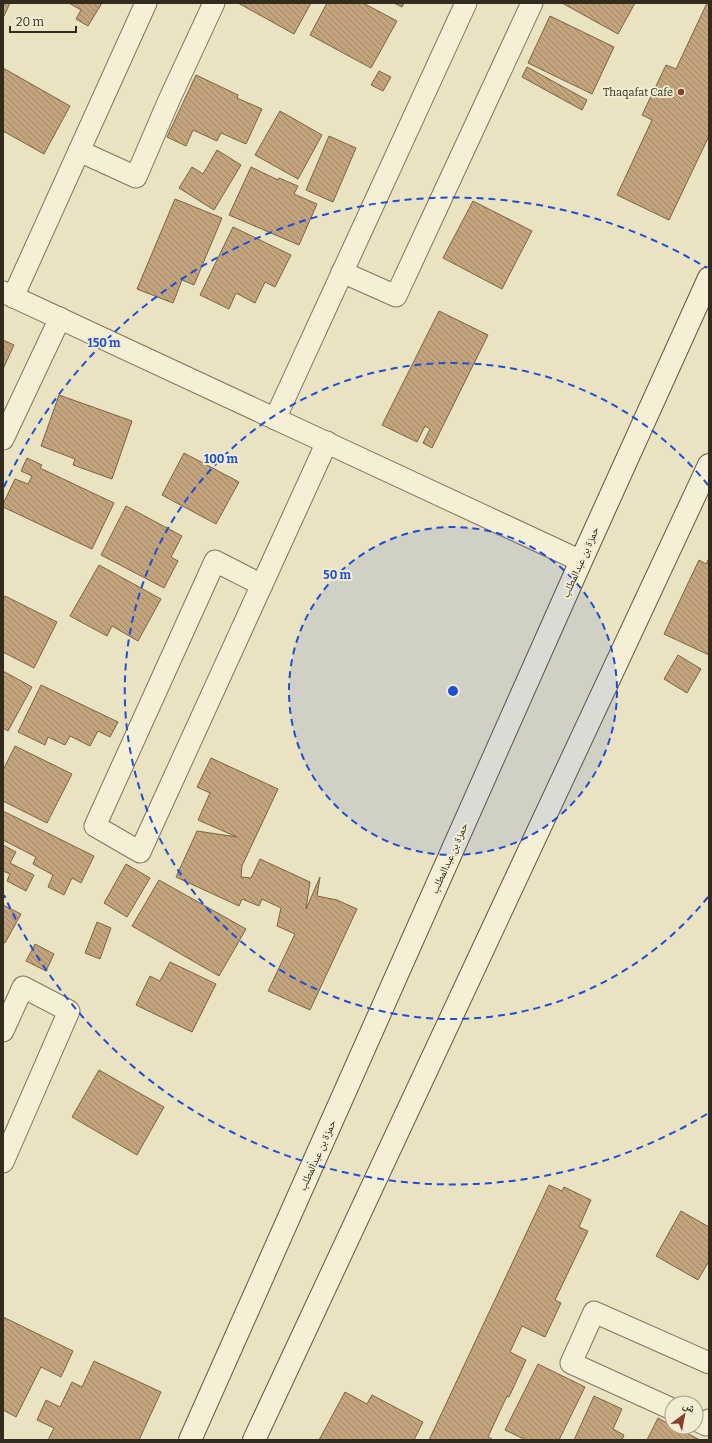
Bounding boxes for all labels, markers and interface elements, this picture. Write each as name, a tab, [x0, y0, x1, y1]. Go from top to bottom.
scale bar	[10, 8, 76, 34]
text: 20 m	[16, 15, 45, 29]
place label: Thaqafat Cafe	[603, 86, 673, 99]
marker: Thaqafat Cafe	[676, 87, 686, 97]
text: 150 m	[88, 336, 121, 350]
text: 100 m	[204, 452, 239, 466]
street label: حمزة بن عبدالمطلب	[559, 525, 602, 600]
text: 50 m	[323, 568, 351, 582]
centre of rings	[446, 684, 460, 698]
street label: حمزة بن عبدالمطلب	[428, 821, 471, 896]
street label: حمزة بن عبدالمطلب	[296, 1118, 339, 1193]
north arrow	[664, 1395, 704, 1435]
text: ش	[680, 1398, 698, 1417]

